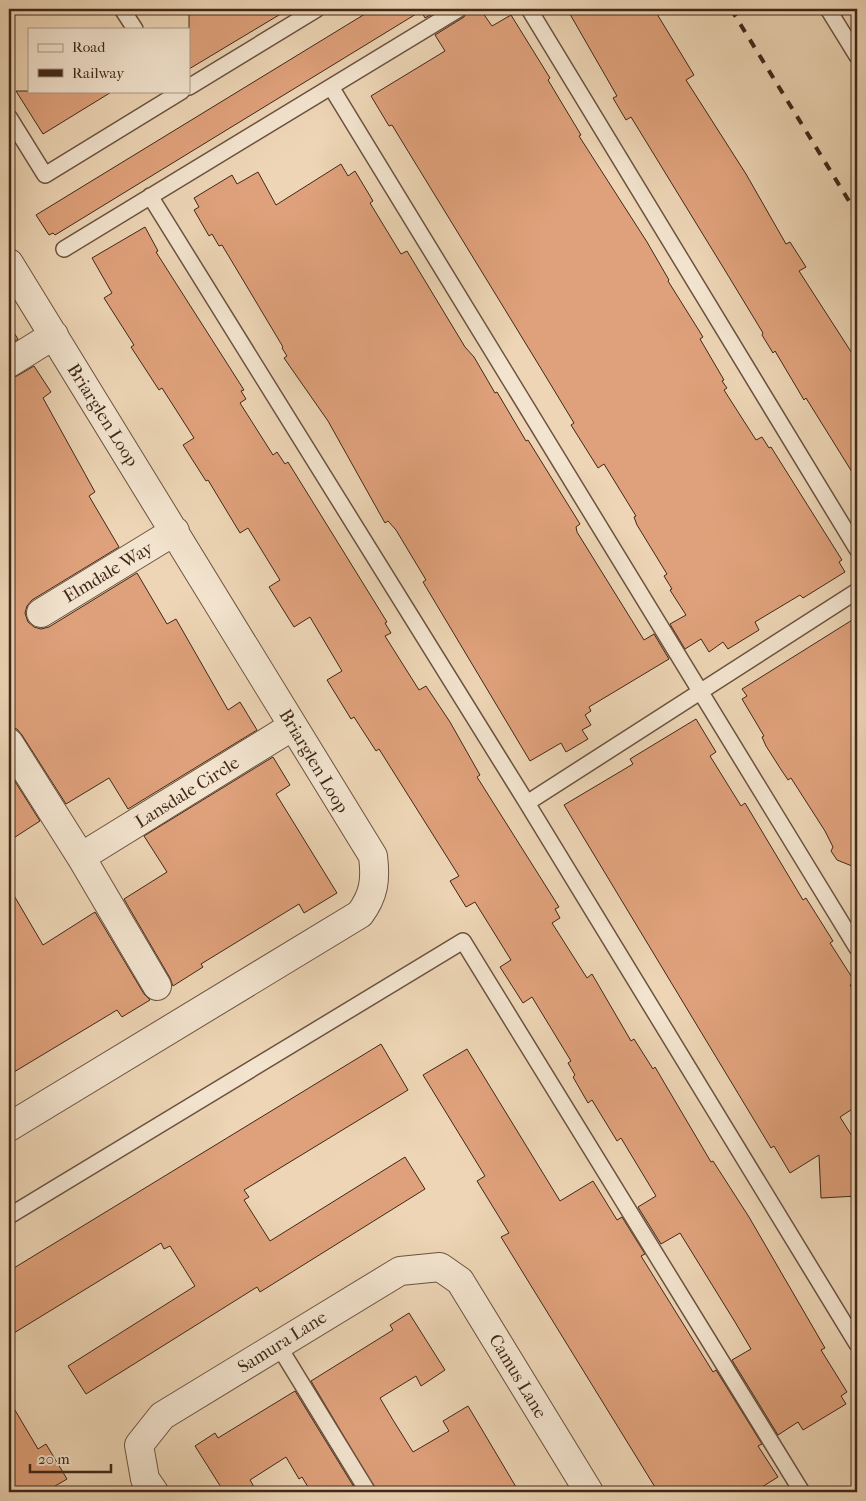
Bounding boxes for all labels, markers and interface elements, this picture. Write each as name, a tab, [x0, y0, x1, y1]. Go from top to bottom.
legend	[28, 28, 190, 92]
text: Road	[72, 38, 106, 56]
text: Railway	[72, 64, 125, 82]
street label: Briarglen Loop	[63, 360, 143, 471]
street label: Elmdale Way	[60, 537, 158, 607]
street label: Briarglen Loop	[274, 706, 353, 817]
street label: Lansdale Circle	[131, 752, 243, 833]
street label: Samura Lane	[234, 1307, 331, 1378]
street label: Camus Lane	[484, 1330, 551, 1422]
scale bar	[30, 1441, 111, 1473]
text: 20 m	[38, 1450, 70, 1468]

